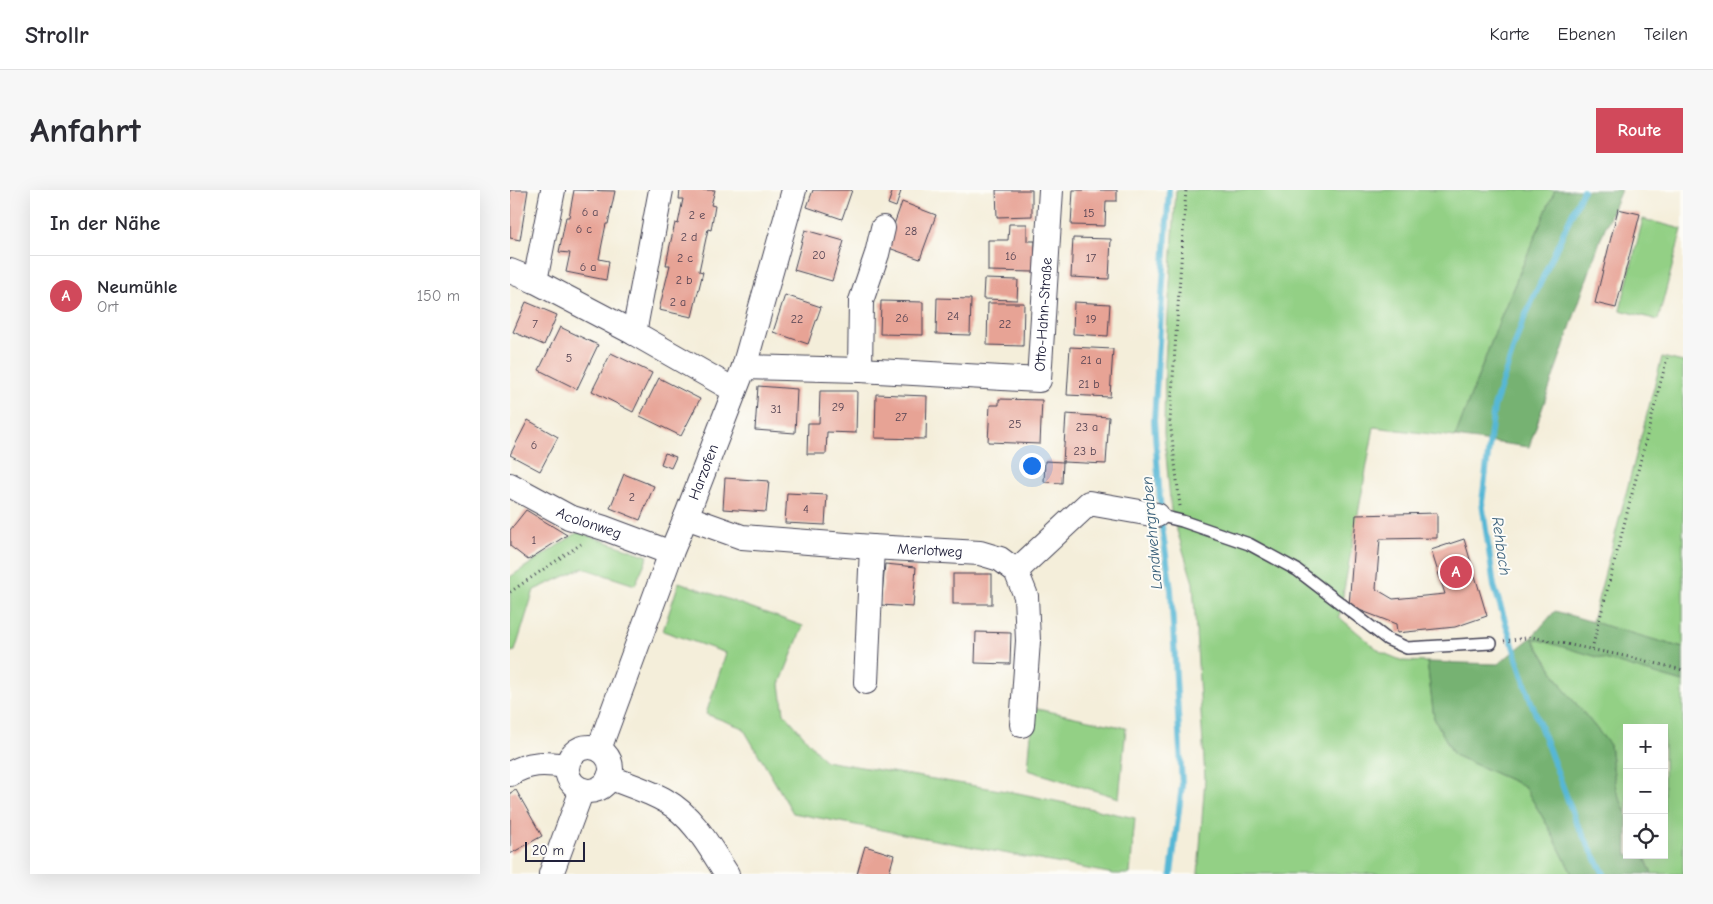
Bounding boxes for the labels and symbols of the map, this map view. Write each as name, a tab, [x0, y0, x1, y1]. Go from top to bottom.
house number: 6 a	[582, 205, 598, 219]
house number: 15	[1083, 206, 1095, 220]
house number: 2 e	[689, 208, 705, 222]
house number: 6 c	[576, 222, 592, 236]
house number: 28	[905, 224, 917, 238]
house number: 2 d	[681, 230, 697, 244]
house number: 20	[812, 248, 826, 262]
house number: 16	[1005, 249, 1017, 263]
house number: 2 c	[677, 251, 693, 265]
house number: 17	[1086, 251, 1097, 265]
street label: Otto-Hahn-Straße	[1031, 256, 1056, 372]
house number: 6 a	[580, 260, 596, 274]
house number: 2 b	[676, 273, 692, 287]
house number: 2 a	[670, 295, 686, 309]
house number: 24	[947, 309, 959, 323]
house number: 26	[896, 311, 908, 325]
house number: 22	[791, 312, 803, 326]
house number: 19	[1085, 312, 1097, 326]
house number: 7	[532, 317, 538, 331]
house number: 22	[999, 317, 1011, 331]
house number: 5	[566, 351, 572, 365]
house number: 21 a	[1080, 353, 1102, 367]
house number: 21 b	[1078, 377, 1100, 391]
house number: 29	[832, 400, 844, 414]
house number: 31	[771, 402, 782, 416]
house number: 27	[895, 410, 907, 424]
house number: 25	[1009, 417, 1021, 431]
house number: 23 a	[1076, 420, 1098, 434]
house number: 6	[531, 438, 537, 452]
street label: Harzofen	[684, 442, 722, 503]
house number: 23 b	[1074, 444, 1096, 458]
your location	[1019, 453, 1045, 479]
water label: Landwehrgraben	[1138, 476, 1166, 590]
house number: 2	[629, 490, 635, 504]
house number: 4	[803, 502, 809, 516]
street label: Acolonweg	[553, 503, 624, 543]
water label: Rehbach	[1488, 516, 1514, 577]
house number: 1	[532, 533, 537, 547]
street label: Merlotweg	[897, 539, 963, 561]
pin: A	[1440, 553, 1472, 591]
scale bar	[525, 839, 585, 862]

